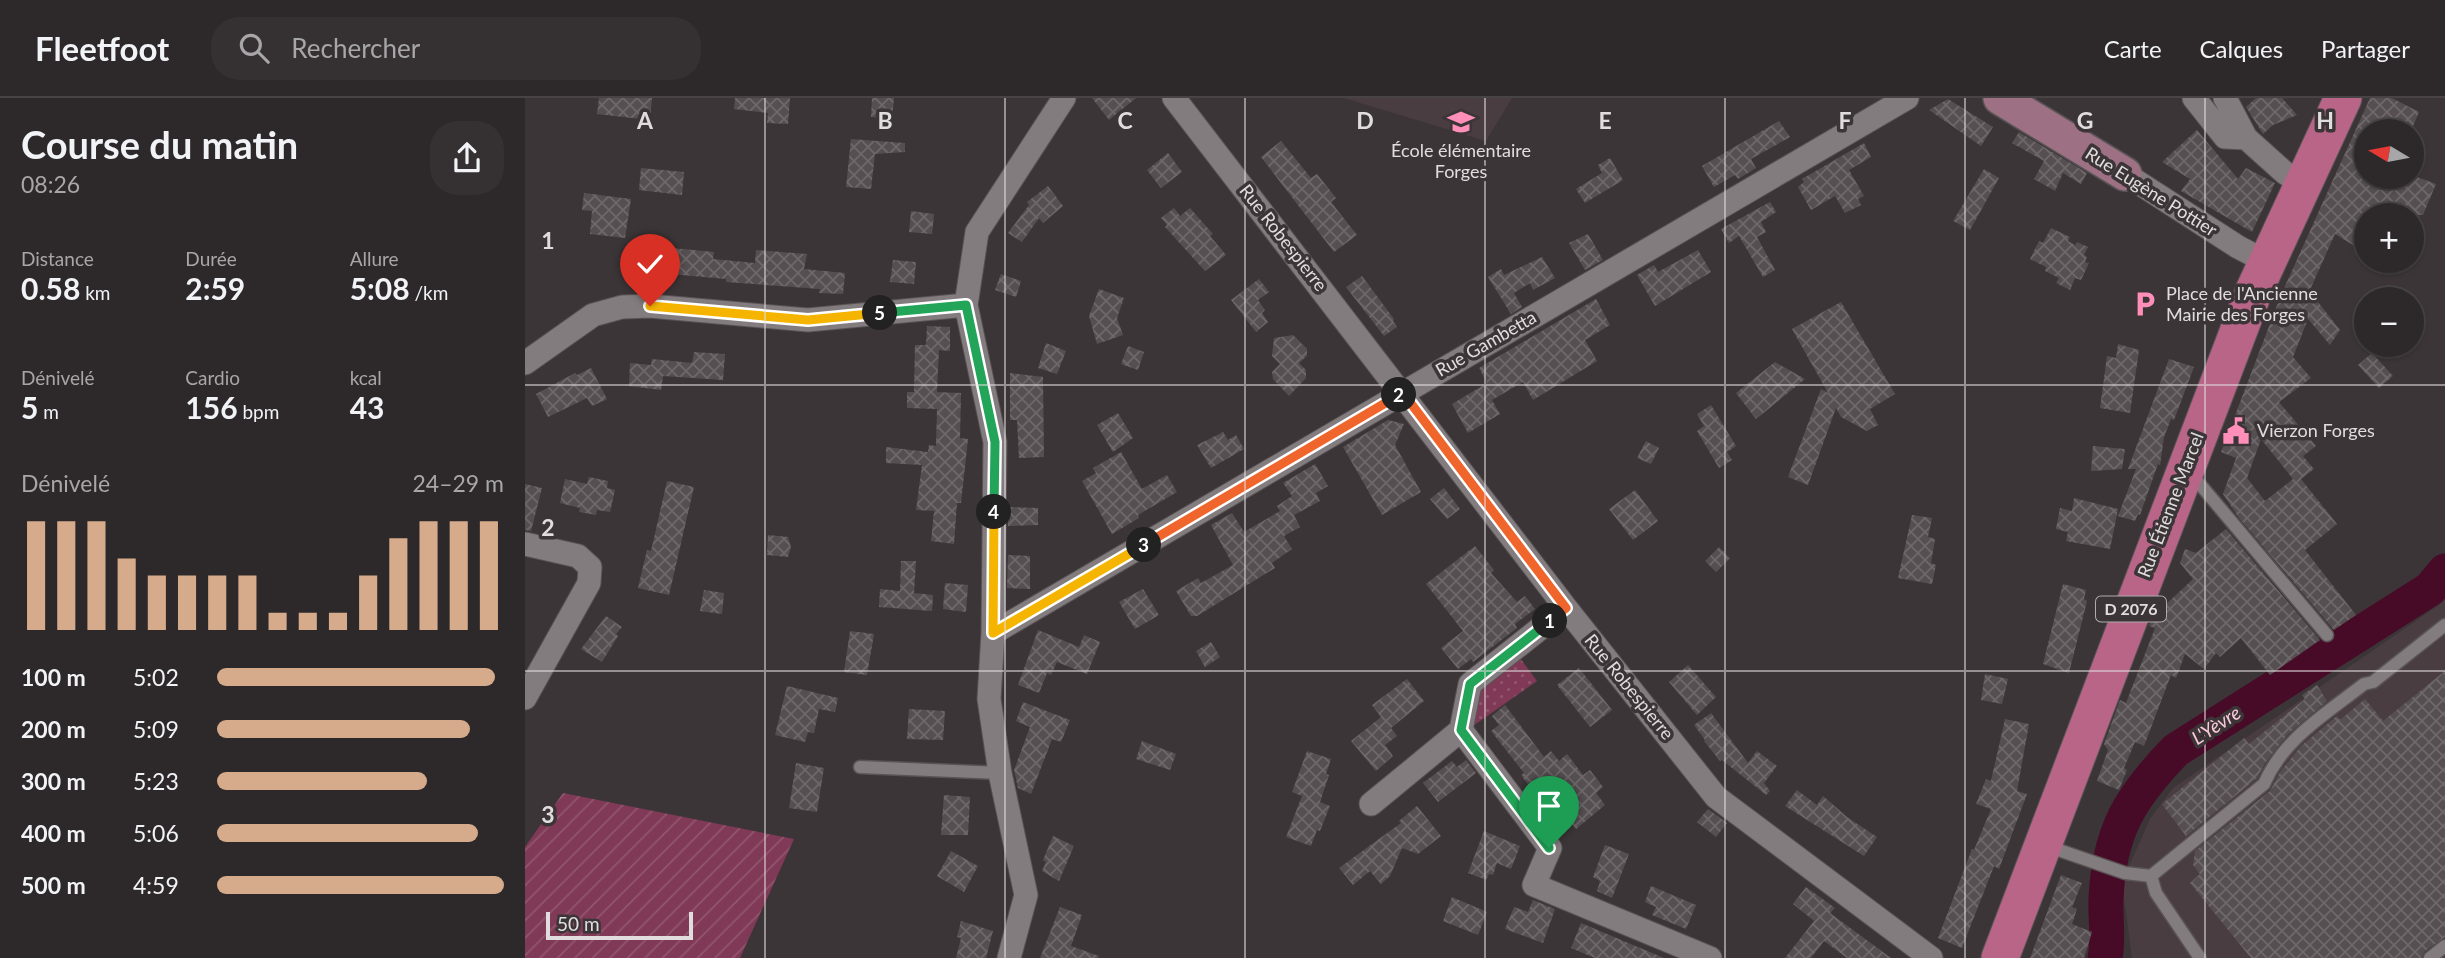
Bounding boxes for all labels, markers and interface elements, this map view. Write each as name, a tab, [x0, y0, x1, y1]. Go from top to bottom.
search box	[211, 17, 701, 80]
text: Fleetfoot	[35, 28, 169, 68]
icon: search	[235, 29, 273, 67]
text: Rechercher	[291, 32, 420, 64]
text: Carte	[2104, 34, 2162, 63]
text: Calques	[2200, 34, 2283, 63]
text: Partager	[2321, 34, 2410, 63]
text: A	[636, 106, 654, 134]
text: B	[877, 106, 893, 134]
text: C	[1117, 106, 1133, 134]
text: D	[1356, 106, 1374, 134]
text: E	[1598, 106, 1612, 134]
text: F	[1838, 106, 1852, 134]
text: G	[2077, 106, 2093, 134]
text: H	[2316, 106, 2334, 134]
school or university icon: École élémentaire Forges	[1446, 107, 1476, 137]
north arrow	[2354, 119, 2424, 189]
map controls	[2354, 119, 2424, 357]
text: Course du matin	[21, 121, 298, 167]
button: share	[430, 121, 504, 195]
place label: École élémentaire Forges	[1391, 139, 1531, 182]
street label: Rue Eugène Pottier	[2082, 142, 2222, 241]
text: 08:26	[21, 170, 80, 198]
street label: Rue Robespierre	[1235, 180, 1332, 295]
button: +	[2354, 203, 2424, 273]
text: 1	[541, 226, 555, 254]
pin	[620, 234, 680, 306]
icon: check	[631, 245, 669, 283]
text: Distance	[21, 247, 94, 270]
text: Durée	[185, 247, 237, 270]
text: Allure	[350, 247, 399, 270]
text: 0.58	[21, 270, 80, 306]
text: 2:59	[185, 270, 245, 306]
text: 5:08	[350, 270, 410, 306]
text: km	[80, 281, 110, 304]
text: /km	[410, 281, 448, 304]
place label: Place de l'Ancienne Mairie des Forges	[2166, 282, 2318, 325]
button: −	[2354, 287, 2424, 357]
parking icon: Place de l'Ancienne Mairie des Forges	[2130, 289, 2160, 319]
pin: 5	[863, 296, 897, 330]
text: 5	[874, 301, 885, 324]
street label: Rue Gambetta	[1431, 305, 1540, 381]
text: Dénivelé	[21, 366, 95, 389]
text: Cardio	[185, 366, 240, 389]
text: kcal	[350, 366, 382, 389]
pin: 2	[1381, 378, 1417, 412]
text: 2	[1393, 383, 1404, 406]
text: 5	[21, 389, 38, 425]
text: 156	[185, 389, 238, 425]
text: 43	[350, 389, 384, 425]
text: m	[38, 400, 59, 423]
text: bpm	[238, 400, 279, 423]
public building icon: Vierzon Forges	[2221, 416, 2251, 446]
place label: Vierzon Forges	[2257, 419, 2375, 441]
street label: Rue Étienne Marcel	[2132, 429, 2208, 580]
text: Dénivelé	[21, 469, 110, 497]
text: 24–29 m	[412, 469, 504, 497]
pin: 4	[977, 494, 1011, 530]
text: 4	[988, 500, 999, 523]
text: 2	[541, 513, 555, 541]
pin: 3	[1127, 528, 1161, 562]
text: 3	[1138, 533, 1149, 556]
road number: D 2076	[2096, 596, 2166, 622]
pin: 1	[1532, 603, 1567, 638]
text: 1	[1544, 609, 1555, 632]
street label: Rue Robespierre	[1580, 629, 1679, 744]
text: 100 m	[21, 663, 86, 691]
text: 5:02	[133, 663, 179, 691]
water label: L'Yèvre	[2187, 700, 2245, 749]
text: 200 m	[21, 715, 86, 743]
text: 5:09	[133, 715, 179, 743]
text: 300 m	[21, 767, 86, 795]
text: 5:23	[133, 767, 179, 795]
pin	[1519, 776, 1579, 848]
icon: arrive	[1530, 787, 1568, 825]
text: 3	[541, 800, 555, 828]
text: 400 m	[21, 819, 86, 847]
text: 5:06	[133, 819, 179, 847]
text: 500 m	[21, 871, 86, 899]
text: 4:59	[133, 871, 179, 899]
scale bar	[546, 909, 693, 941]
text: 50 m	[557, 912, 600, 935]

